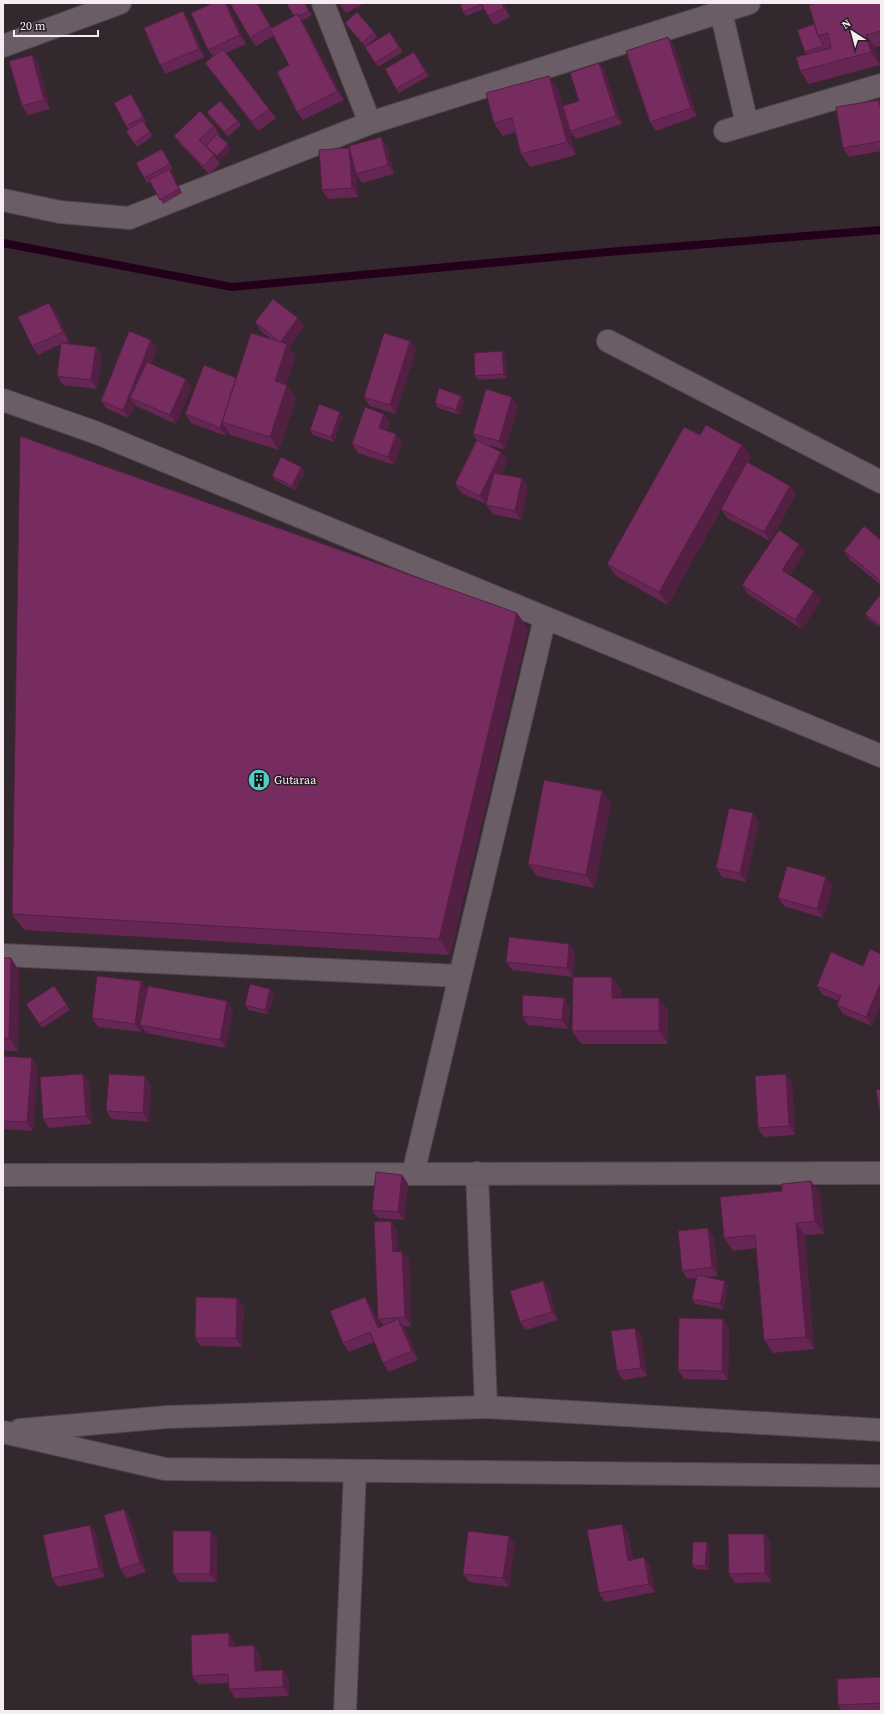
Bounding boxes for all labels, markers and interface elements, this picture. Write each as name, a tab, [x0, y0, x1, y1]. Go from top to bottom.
scale bar	[14, 12, 98, 38]
north arrow	[832, 12, 872, 52]
text: N	[839, 16, 854, 33]
text: 20 m	[20, 18, 46, 34]
building icon: Gutaraa	[246, 767, 272, 793]
place label: Gutaraa	[274, 772, 317, 788]

